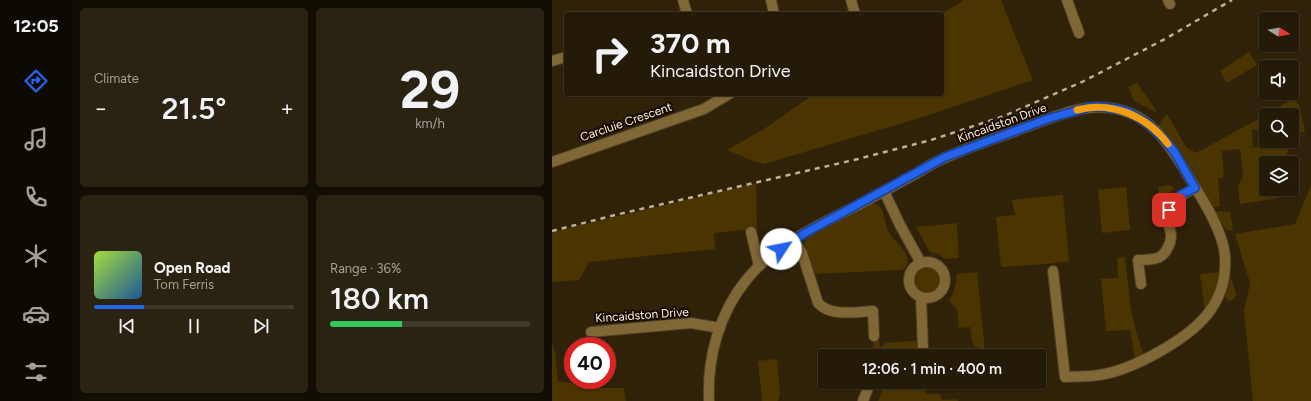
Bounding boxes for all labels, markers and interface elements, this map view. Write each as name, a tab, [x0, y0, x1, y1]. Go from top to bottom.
north arrow	[1259, 12, 1299, 52]
map controls	[1259, 12, 1299, 196]
text: 12:05	[13, 15, 59, 37]
text: 370 m	[650, 26, 730, 60]
icon: right	[584, 28, 636, 80]
text: 29	[400, 59, 460, 121]
text: Kincaidston Drive	[650, 60, 791, 82]
button: sound	[1259, 60, 1299, 100]
icon: directions	[22, 67, 50, 95]
text: Climate	[94, 71, 139, 86]
text: 21.5°	[161, 90, 227, 127]
text: −	[94, 95, 108, 122]
text: +	[280, 95, 294, 122]
street label: Carcluie Crescent	[578, 100, 674, 144]
street label: Kincaidston Drive	[956, 100, 1049, 146]
button: search	[1259, 108, 1299, 148]
text: km/h	[415, 116, 445, 131]
icon: music	[22, 125, 50, 153]
button: layers	[1259, 156, 1299, 196]
icon: phone	[22, 183, 50, 211]
pin	[1152, 193, 1186, 227]
icon: arrive	[1158, 199, 1180, 221]
position arrow	[760, 228, 802, 270]
icon: climate	[22, 242, 50, 270]
text: Open Road	[154, 259, 231, 277]
text: Range · 36%	[330, 261, 401, 276]
text: Tom Ferris	[154, 277, 214, 292]
text: 180 km	[330, 280, 429, 317]
icon: car	[22, 300, 50, 328]
street label: Kincaidston Drive	[595, 305, 690, 325]
icon: previous	[116, 315, 138, 337]
icon: pause	[183, 315, 205, 337]
icon: next	[250, 315, 272, 337]
speed limit sign: 40	[564, 337, 616, 389]
icon: filters	[22, 358, 50, 386]
text: 12:06 · 1 min · 400 m	[862, 360, 1002, 378]

